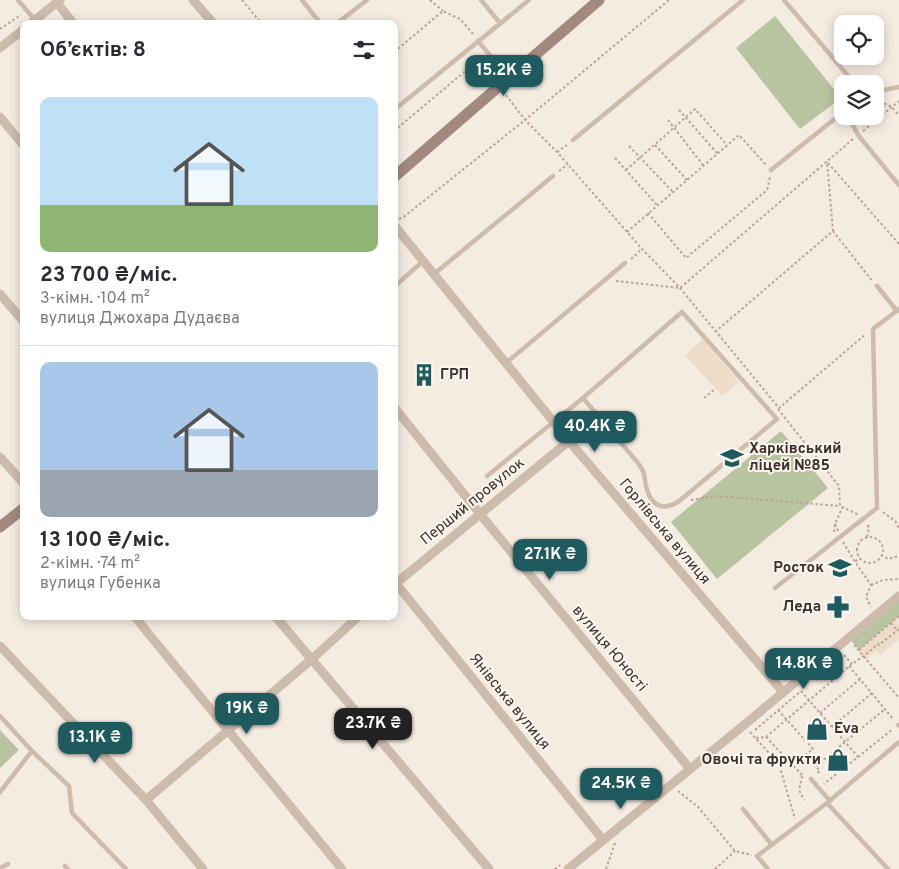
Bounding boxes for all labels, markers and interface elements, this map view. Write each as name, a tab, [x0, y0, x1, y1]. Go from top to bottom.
map controls	[834, 15, 884, 125]
button: locate	[834, 15, 884, 65]
icon: filters	[350, 36, 378, 64]
text: Об’єктів: 8	[40, 37, 146, 64]
pin: 15.2K ₴	[458, 54, 550, 97]
text: 15.2K ₴	[476, 61, 532, 81]
button: layers	[834, 75, 884, 125]
icon: home	[164, 129, 254, 219]
text: 23 700 ₴/міс.	[40, 262, 177, 289]
text: 3-кімн. · 104 m²	[40, 289, 150, 309]
text: вулиця Джохара Дудаєва	[40, 309, 240, 329]
building icon: ГРП	[411, 362, 437, 388]
place label: ГРП	[440, 366, 469, 385]
icon: home	[164, 395, 254, 485]
pin: 40.4K ₴	[549, 410, 641, 453]
text: 40.4K ₴	[565, 417, 625, 437]
place label: Харківський ліцей №85	[749, 440, 842, 476]
school or university icon: Харківський ліцей №85	[719, 445, 745, 471]
street label: Перший провулок	[417, 454, 529, 550]
street label: Горлівська вулиця	[614, 475, 714, 589]
text: 13 100 ₴/міс.	[40, 527, 170, 554]
pin: 27.1K ₴	[504, 538, 596, 581]
text: 27.1K ₴	[524, 545, 576, 565]
text: 2-кімн. · 74 m²	[40, 554, 140, 574]
school or university icon: Росток	[827, 555, 853, 581]
place label: Росток	[773, 559, 824, 578]
text: вулиця Губенка	[40, 574, 161, 594]
pharmacy icon: Леда	[825, 594, 851, 620]
place label: Леда	[782, 598, 821, 617]
street label: вулиця Юності	[567, 602, 651, 696]
pin: 14.8K ₴	[758, 648, 850, 690]
street label: Янівська вулиця	[464, 650, 554, 754]
text: 14.8K ₴	[776, 654, 832, 674]
pin: 19K ₴	[212, 692, 282, 735]
text: 19K ₴	[226, 699, 268, 719]
pin: 23.7K ₴	[327, 708, 419, 750]
text: 23.7K ₴	[345, 714, 401, 734]
shop icon: Eva	[804, 716, 830, 742]
place label: Eva	[834, 720, 859, 739]
pin: 13.1K ₴	[49, 722, 141, 764]
text: 13.1K ₴	[69, 728, 121, 748]
shop icon: Овочі та фрукти	[825, 747, 851, 773]
place label: Овочі та фрукти	[702, 751, 821, 770]
pin: 24.5K ₴	[575, 768, 667, 810]
text: 24.5K ₴	[591, 774, 651, 794]

